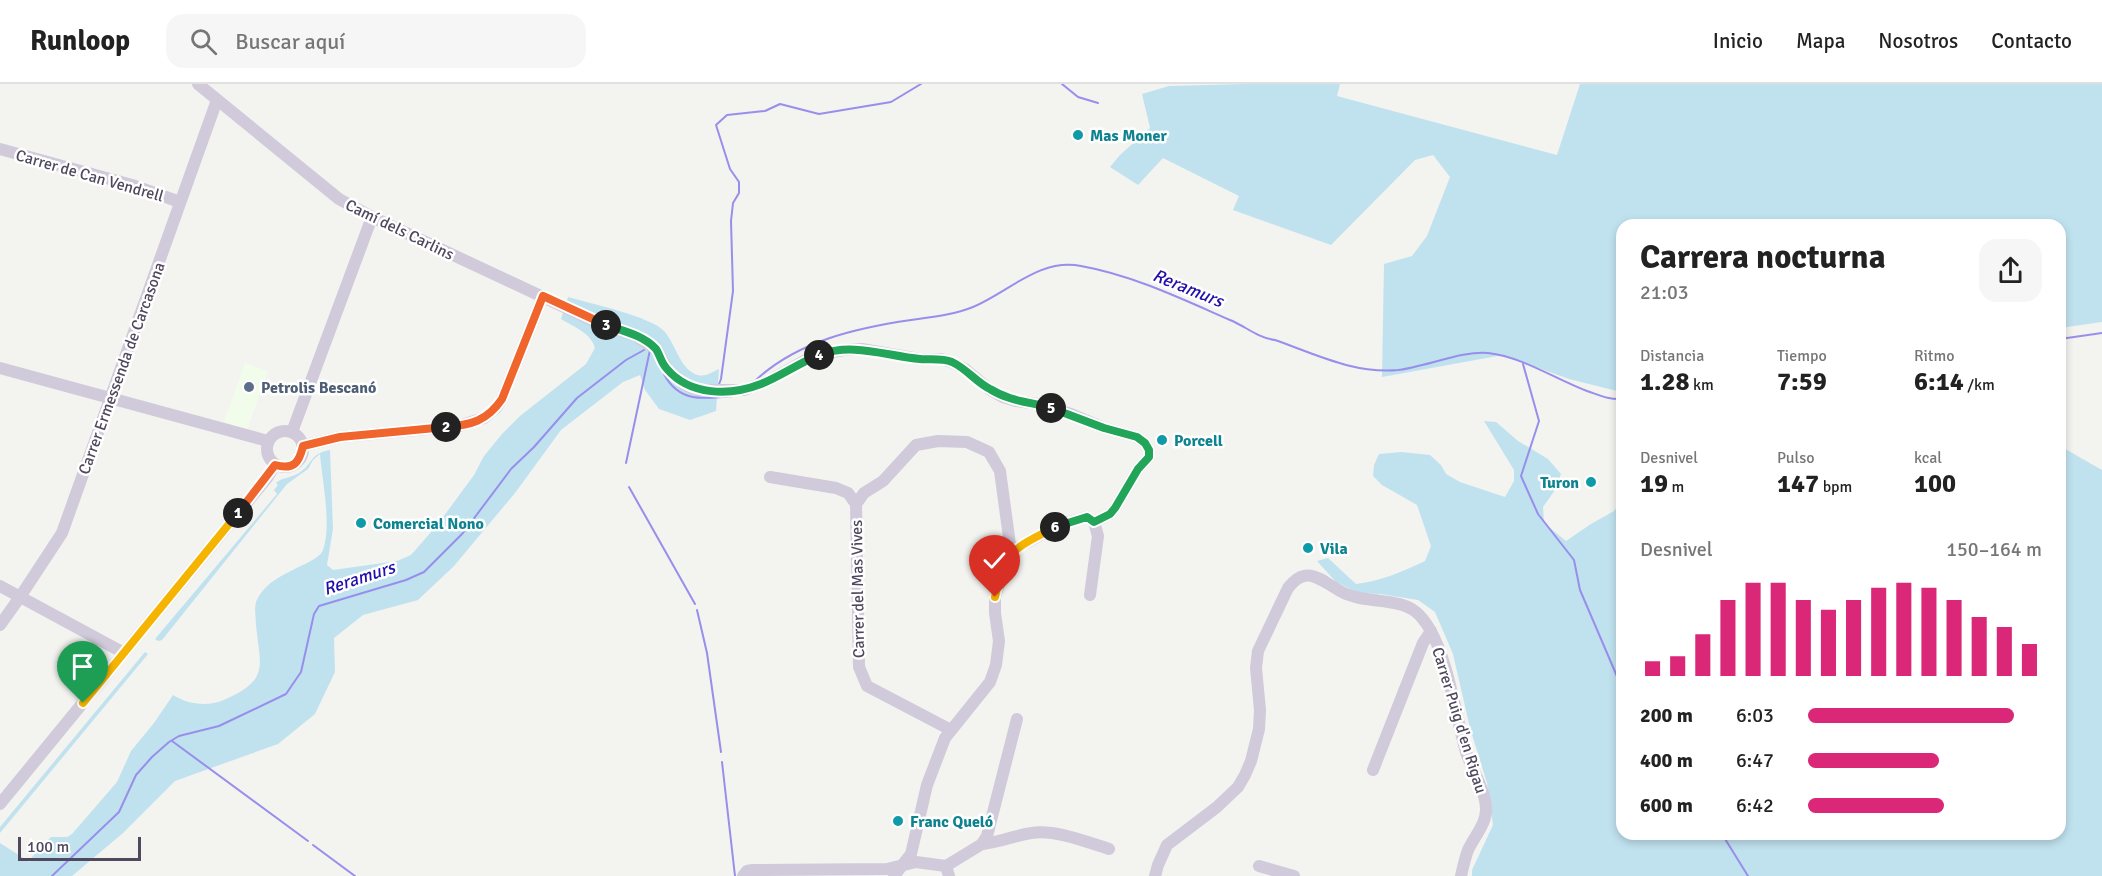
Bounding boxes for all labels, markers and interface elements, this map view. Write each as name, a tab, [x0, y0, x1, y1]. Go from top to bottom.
search box	[166, 14, 586, 68]
text: Runloop	[30, 24, 130, 58]
icon: search	[187, 25, 220, 58]
text: Buscar aquí	[235, 28, 345, 55]
text: Inicio	[1713, 28, 1763, 54]
text: Mapa	[1796, 28, 1845, 54]
text: Nosotros	[1878, 28, 1958, 54]
text: Contacto	[1991, 28, 2072, 54]
place label: Mas Moner	[1090, 126, 1168, 146]
marker: Mas Moner	[1071, 128, 1085, 142]
street label: Carrer de Can Vendrell	[13, 145, 166, 207]
street label: Camí dels Carlins	[342, 195, 457, 265]
text: Carrera nocturna	[1640, 237, 1886, 278]
button: share	[1979, 239, 2042, 302]
street label: Carrer Ermessenda de Carcasona	[74, 260, 170, 477]
water label: Reramurs	[1150, 264, 1228, 313]
text: 21:03	[1640, 280, 1689, 305]
pin: 3	[591, 310, 621, 340]
text: 3	[602, 315, 610, 335]
pin: 4	[804, 340, 834, 370]
text: 4	[815, 345, 823, 365]
text: Distancia	[1640, 346, 1704, 366]
text: Tiempo	[1777, 346, 1827, 366]
text: Ritmo	[1914, 346, 1955, 366]
text: 1.28	[1640, 366, 1690, 398]
text: 7:59	[1777, 366, 1827, 398]
text: 6:14	[1914, 366, 1964, 398]
text: km	[1690, 375, 1714, 395]
text: /km	[1964, 375, 1995, 395]
place label: Petrolis Bescanó	[261, 378, 376, 398]
marker: Petrolis Bescanó	[242, 380, 256, 394]
pin: 5	[1036, 393, 1066, 423]
text: 5	[1047, 398, 1055, 418]
pin: 2	[431, 412, 461, 442]
text: 2	[442, 417, 450, 437]
place label: Porcell	[1174, 431, 1223, 451]
marker: Porcell	[1155, 433, 1169, 447]
text: Desnivel	[1640, 448, 1698, 468]
text: Pulso	[1777, 448, 1815, 468]
text: kcal	[1914, 448, 1942, 468]
text: 19	[1640, 468, 1668, 500]
text: 147	[1777, 468, 1819, 500]
text: 100	[1914, 468, 1956, 500]
place label: Turon	[1540, 473, 1579, 493]
marker: Turon	[1584, 475, 1598, 489]
text: m	[1668, 477, 1684, 497]
text: bpm	[1819, 477, 1852, 497]
pin: 1	[223, 498, 253, 528]
text: 1	[234, 503, 242, 523]
pin: 6	[1040, 512, 1070, 542]
place label: Comercial Nono	[373, 514, 484, 534]
marker: Comercial Nono	[354, 516, 368, 530]
text: 6	[1051, 517, 1059, 537]
street label: Carrer del Mas Vives	[847, 520, 869, 658]
pin	[969, 535, 1020, 597]
text: Desnivel	[1640, 537, 1713, 562]
text: 150–164 m	[1946, 537, 2042, 562]
place label: Vila	[1320, 539, 1348, 559]
marker: Vila	[1301, 541, 1315, 555]
icon: check	[978, 544, 1011, 577]
water label: Reramurs	[320, 555, 400, 600]
pin	[57, 641, 108, 703]
street label: Carrer Puig d'en Rigau	[1427, 645, 1491, 796]
icon: arrive	[66, 650, 99, 683]
text: 200 m	[1640, 703, 1693, 728]
text: 6:03	[1736, 703, 1774, 728]
text: 400 m	[1640, 748, 1693, 773]
text: 6:47	[1736, 748, 1774, 773]
text: 600 m	[1640, 793, 1693, 818]
text: 6:42	[1736, 793, 1774, 818]
place label: Franc Queló	[910, 812, 993, 832]
marker: Franc Queló	[891, 814, 905, 828]
scale bar	[18, 834, 141, 862]
text: 100 m	[27, 837, 69, 857]

